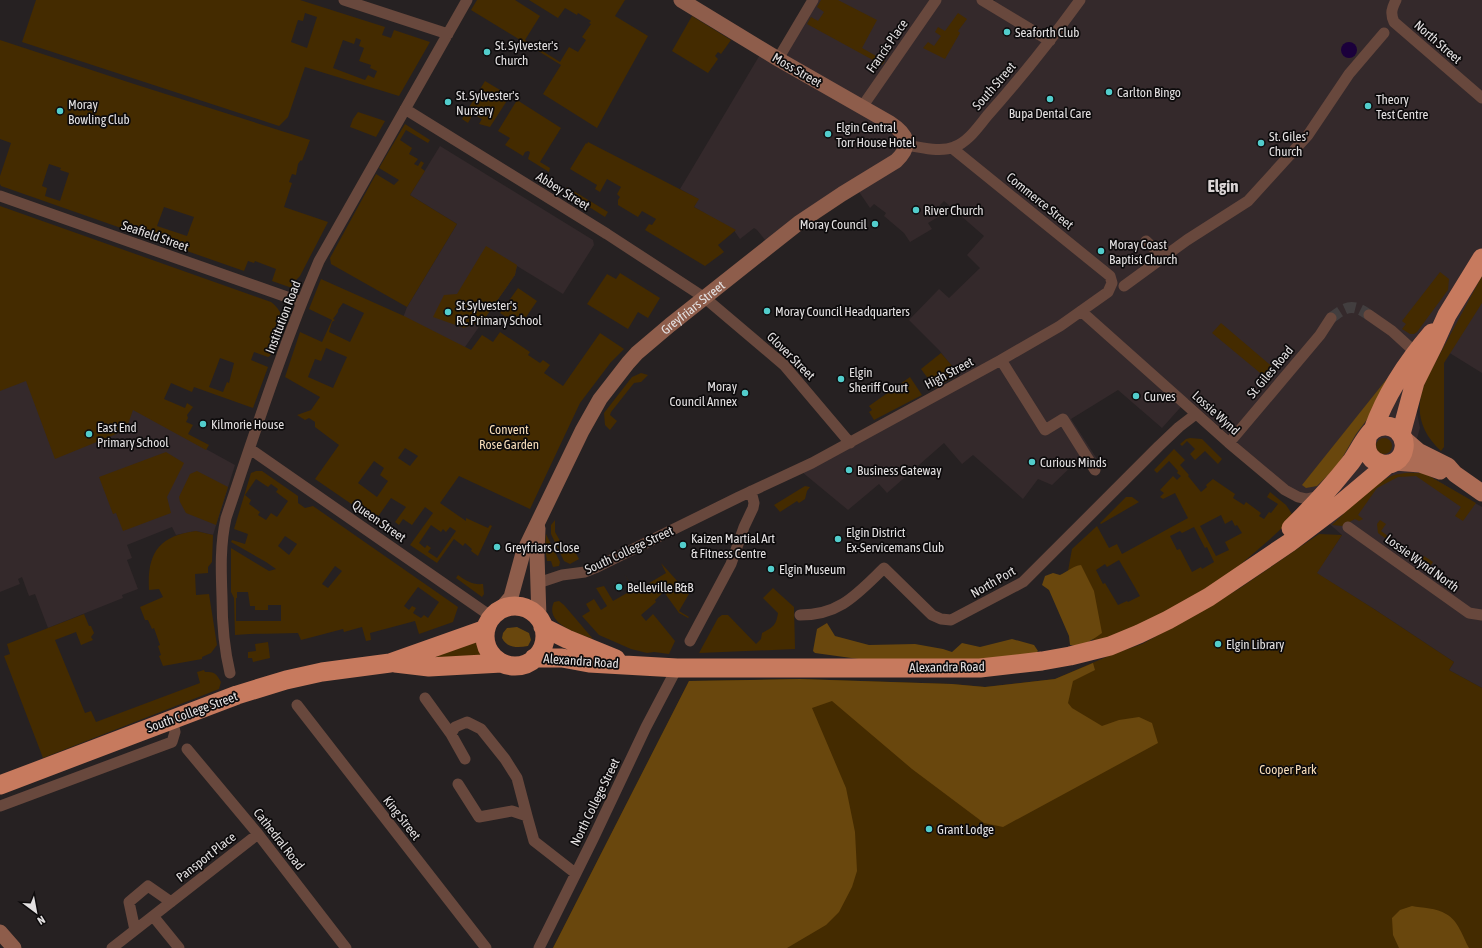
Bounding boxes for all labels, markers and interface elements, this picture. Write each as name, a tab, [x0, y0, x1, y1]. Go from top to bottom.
street label: Francis Place	[863, 16, 911, 76]
street label: North Street	[1411, 17, 1465, 67]
place label: Seaforth Club	[1015, 25, 1079, 40]
marker: Seaforth Club	[1002, 27, 1012, 37]
place label: St. Sylvester's Church	[495, 38, 559, 68]
marker: St. Sylvester's Church	[482, 47, 492, 57]
street label: Moss Street	[770, 50, 824, 90]
street label: South Street	[969, 59, 1019, 113]
place label: Carlton Bingo	[1117, 85, 1181, 100]
marker: Carlton Bingo	[1104, 87, 1114, 97]
place label: St. Sylvester's Nursery	[456, 88, 520, 118]
place label: Theory Test Centre	[1376, 92, 1429, 122]
marker: Bupa Dental Care	[1045, 94, 1055, 104]
place label: Moray Bowling Club	[68, 97, 130, 127]
marker: St. Sylvester's Nursery	[443, 97, 453, 107]
marker: Theory Test Centre	[1363, 101, 1373, 111]
marker: Moray Bowling Club	[55, 106, 65, 116]
place label: Bupa Dental Care	[1009, 106, 1091, 121]
place label: Elgin Central Torr House Hotel	[836, 120, 916, 150]
marker: Elgin Central Torr House Hotel	[823, 129, 833, 139]
place label: St. Giles' Church	[1269, 129, 1308, 159]
marker: St. Giles' Church	[1256, 138, 1266, 148]
street label: Abbey Street	[534, 169, 593, 213]
street label: Commerce Street	[1004, 170, 1077, 233]
district label: Elgin	[1208, 176, 1238, 196]
place label: River Church	[924, 203, 984, 218]
marker: River Church	[911, 205, 921, 215]
place label: Moray Council	[800, 217, 868, 232]
street label: Seafield Street	[120, 218, 191, 255]
marker: Moray Council	[870, 219, 880, 229]
place label: Moray Coast Baptist Church	[1109, 237, 1178, 267]
marker: Moray Coast Baptist Church	[1096, 246, 1106, 256]
street label: Greyfriars Street	[658, 277, 728, 337]
street label: Institution Road	[262, 279, 304, 355]
place label: St Sylvester's RC Primary School	[456, 298, 542, 328]
place label: Moray Council Headquarters	[775, 304, 910, 319]
marker: Moray Council Headquarters	[762, 306, 772, 316]
marker: St Sylvester's RC Primary School	[443, 307, 453, 317]
street label: Glover Street	[764, 329, 818, 383]
street label: St. Giles Road	[1244, 343, 1296, 401]
street label: High Street	[922, 354, 976, 392]
place label: Elgin Sheriff Court	[849, 365, 908, 395]
marker: Elgin Sheriff Court	[836, 374, 846, 384]
place label: Moray Council Annex	[669, 379, 738, 409]
marker: Moray Council Annex	[740, 388, 750, 398]
street label: Lossie Wynd	[1189, 388, 1243, 438]
place label: Curves	[1144, 389, 1176, 404]
marker: Curves	[1131, 391, 1141, 401]
place label: Kilmorie House	[211, 417, 284, 432]
marker: Kilmorie House	[198, 419, 208, 429]
place label: East End Primary School	[97, 420, 169, 450]
park label: Convent Rose Garden	[479, 422, 539, 452]
marker: East End Primary School	[84, 429, 94, 439]
place label: Curious Minds	[1040, 455, 1107, 470]
marker: Curious Minds	[1027, 457, 1037, 467]
place label: Business Gateway	[857, 463, 942, 478]
marker: Business Gateway	[844, 465, 854, 475]
street label: Queen Street	[349, 497, 409, 545]
street label: South College Street	[582, 523, 676, 577]
place label: Elgin District Ex-Servicemans Club	[846, 525, 944, 555]
place label: Kaizen Martial Art & Fitness Centre	[691, 531, 775, 561]
street label: Lossie Wynd North	[1382, 531, 1462, 595]
marker: Elgin District Ex-Servicemans Club	[833, 534, 843, 544]
place label: Greyfriars Close	[505, 540, 579, 555]
marker: Kaizen Martial Art & Fitness Centre	[678, 540, 688, 550]
marker: Greyfriars Close	[492, 542, 502, 552]
place label: Elgin Museum	[779, 562, 846, 577]
street label: North Port	[968, 563, 1018, 601]
marker: Elgin Museum	[766, 564, 776, 574]
place label: Belleville B&B	[627, 580, 694, 595]
marker: Belleville B&B	[614, 582, 624, 592]
place label: Elgin Library	[1226, 637, 1285, 652]
marker: Elgin Library	[1213, 639, 1223, 649]
street label: Alexandra Road	[543, 651, 619, 671]
street label: Alexandra Road	[909, 659, 985, 675]
street label: South College Street	[144, 688, 240, 735]
street label: North College Street	[567, 756, 623, 848]
park label: Cooper Park	[1259, 762, 1317, 777]
street label: King Street	[380, 793, 424, 843]
street label: Cathedral Road	[250, 805, 308, 873]
place label: Grant Lodge	[937, 822, 994, 837]
marker: Grant Lodge	[924, 824, 934, 834]
street label: Pansport Place	[173, 829, 239, 885]
north arrow	[16, 892, 56, 932]
text: N	[35, 914, 47, 927]

